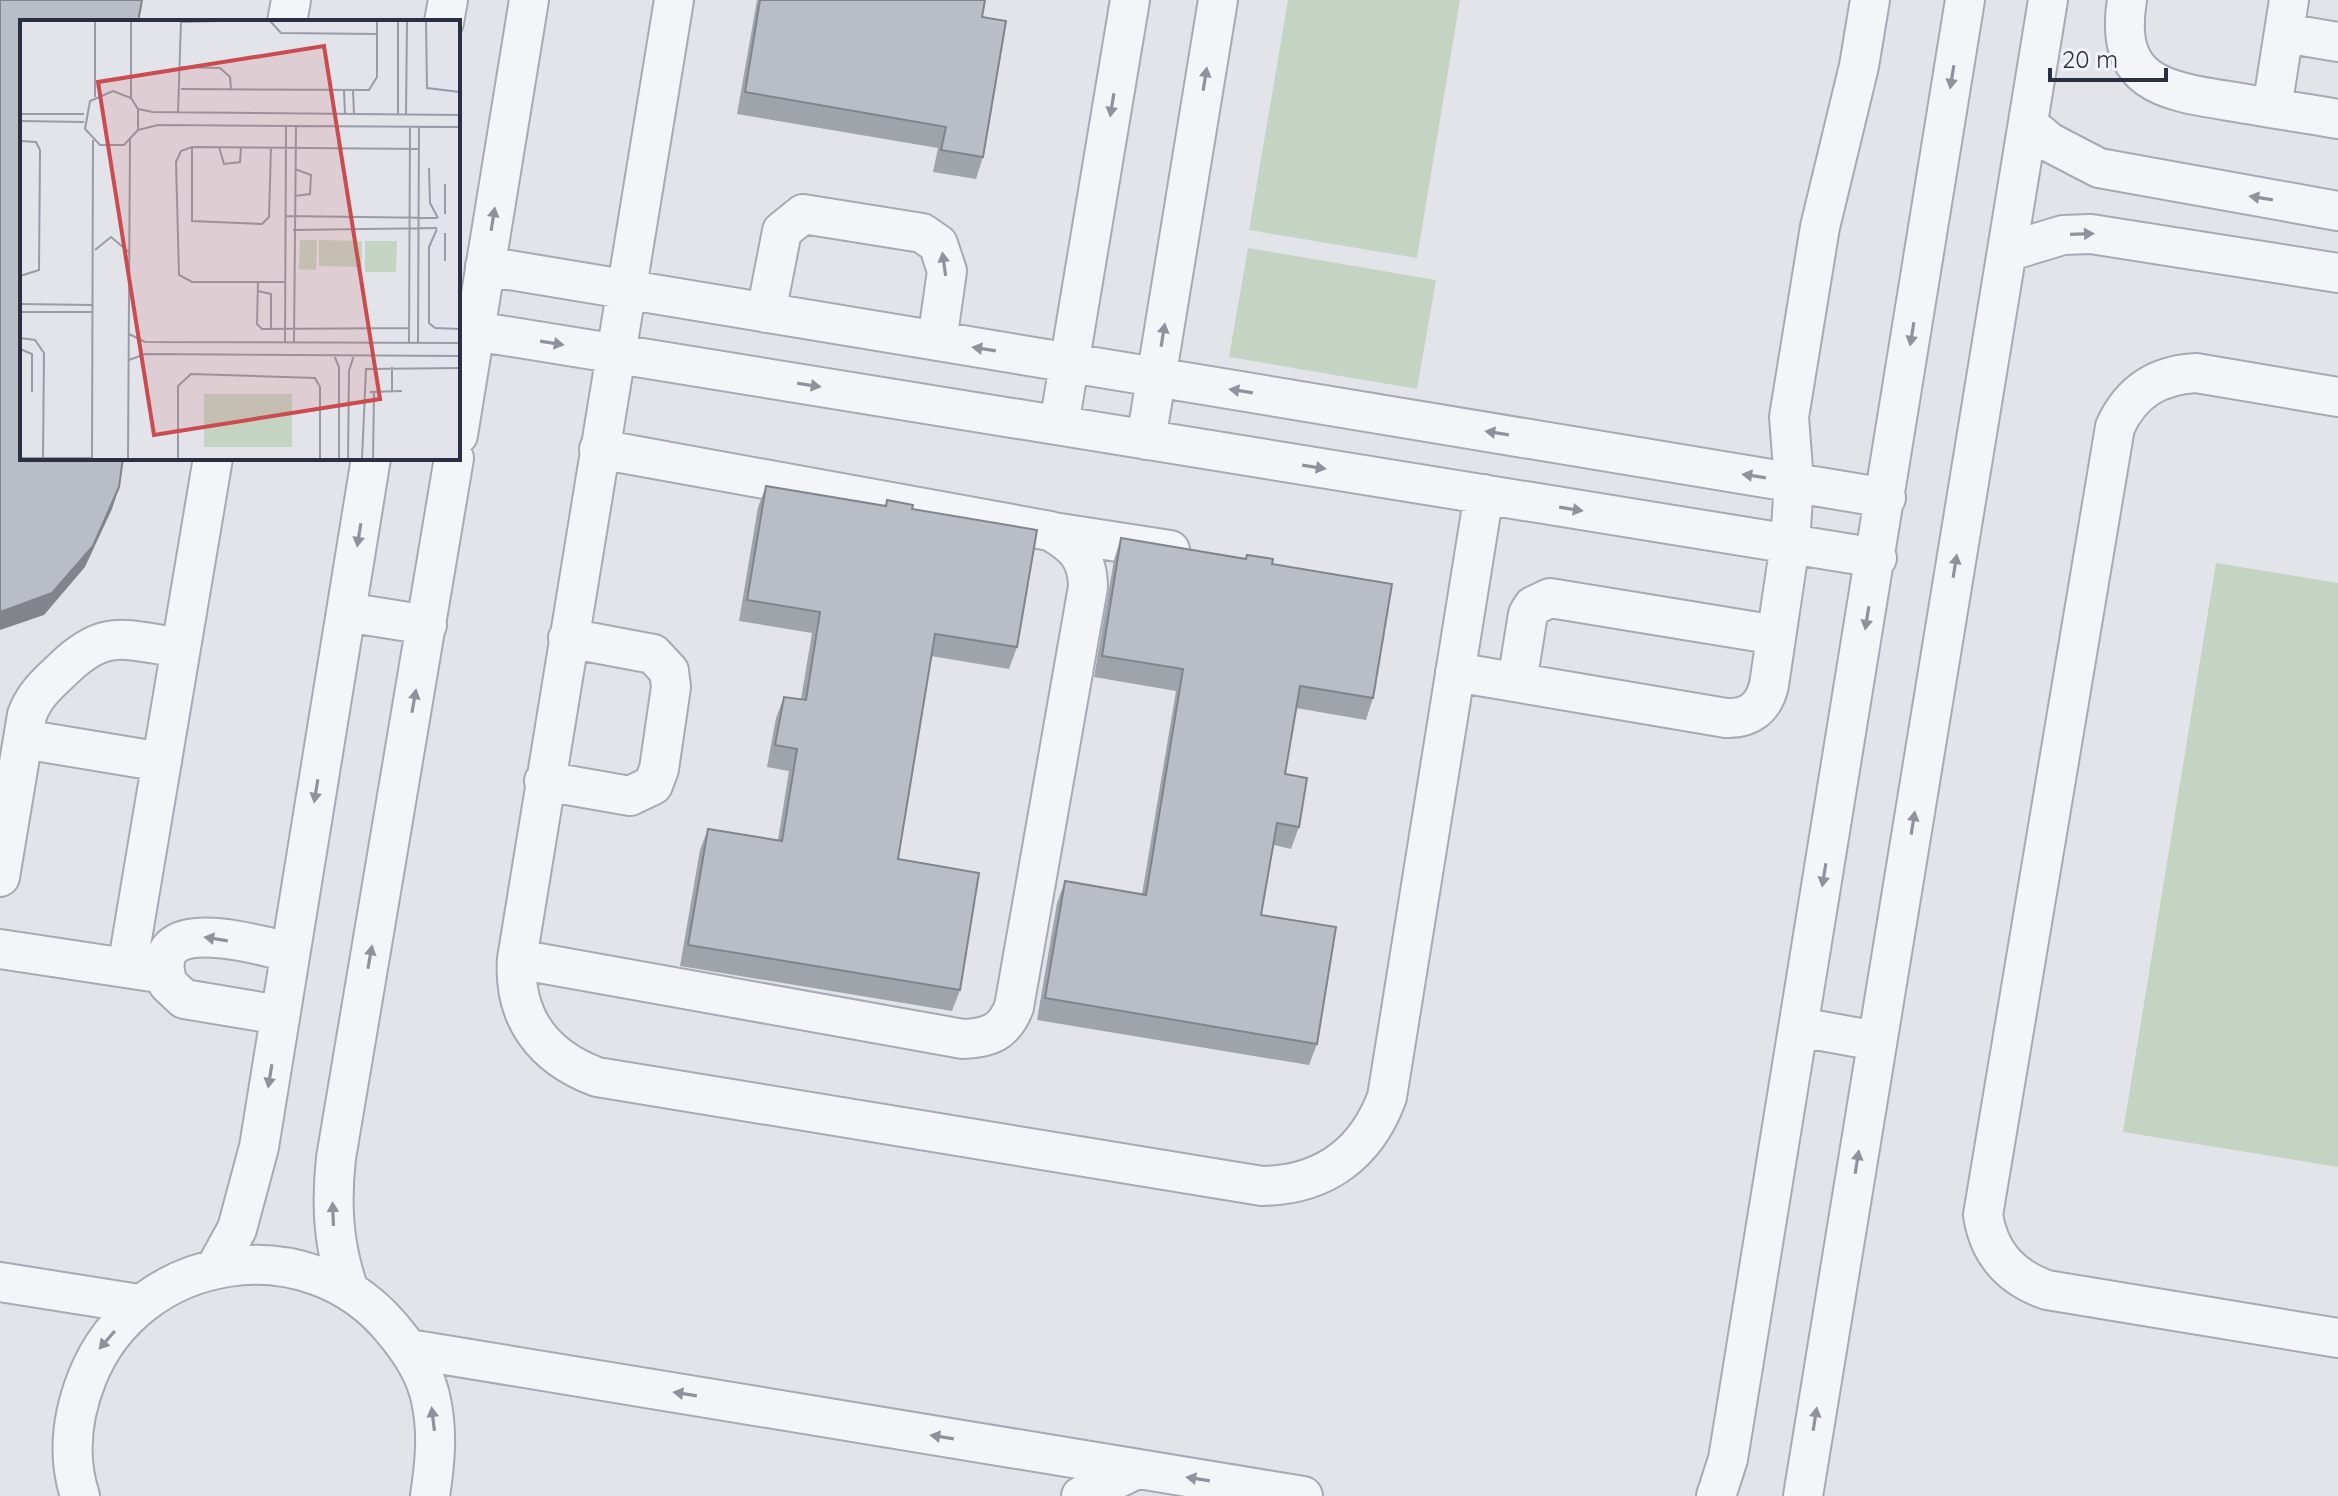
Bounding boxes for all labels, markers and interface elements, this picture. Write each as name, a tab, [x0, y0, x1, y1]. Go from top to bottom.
inset map	[20, 20, 460, 460]
scale bar	[2050, 32, 2166, 82]
text: 20 m	[2062, 44, 2118, 74]
one-way arrow	[1946, 65, 1958, 90]
one-way arrow	[1199, 66, 1211, 91]
one-way arrow	[1106, 92, 1118, 117]
one-way arrow	[2248, 191, 2273, 204]
one-way arrow	[487, 207, 500, 232]
one-way arrow	[2070, 228, 2095, 241]
one-way arrow	[937, 251, 950, 276]
one-way arrow	[1157, 322, 1170, 347]
one-way arrow	[1905, 322, 1918, 347]
one-way arrow	[540, 337, 565, 350]
one-way arrow	[972, 342, 997, 354]
one-way arrow	[797, 379, 822, 392]
one-way arrow	[1228, 384, 1253, 397]
one-way arrow	[1485, 427, 1510, 439]
one-way arrow	[1302, 461, 1327, 474]
one-way arrow	[1741, 469, 1766, 481]
one-way arrow	[1559, 503, 1584, 515]
one-way arrow	[352, 523, 364, 548]
one-way arrow	[1950, 554, 1962, 579]
one-way arrow	[1860, 606, 1872, 631]
one-way arrow	[408, 688, 420, 713]
one-way arrow	[310, 779, 322, 804]
one-way arrow	[1907, 810, 1920, 835]
one-way arrow	[1817, 863, 1830, 888]
one-way arrow	[203, 932, 228, 944]
one-way arrow	[365, 944, 377, 969]
one-way arrow	[263, 1064, 276, 1089]
one-way arrow	[1851, 1150, 1864, 1175]
one-way arrow	[327, 1201, 340, 1226]
one-way arrow	[99, 1330, 117, 1350]
one-way arrow	[672, 1388, 697, 1400]
one-way arrow	[426, 1406, 439, 1431]
one-way arrow	[1809, 1406, 1822, 1431]
one-way arrow	[929, 1430, 954, 1443]
one-way arrow	[1185, 1472, 1210, 1485]

